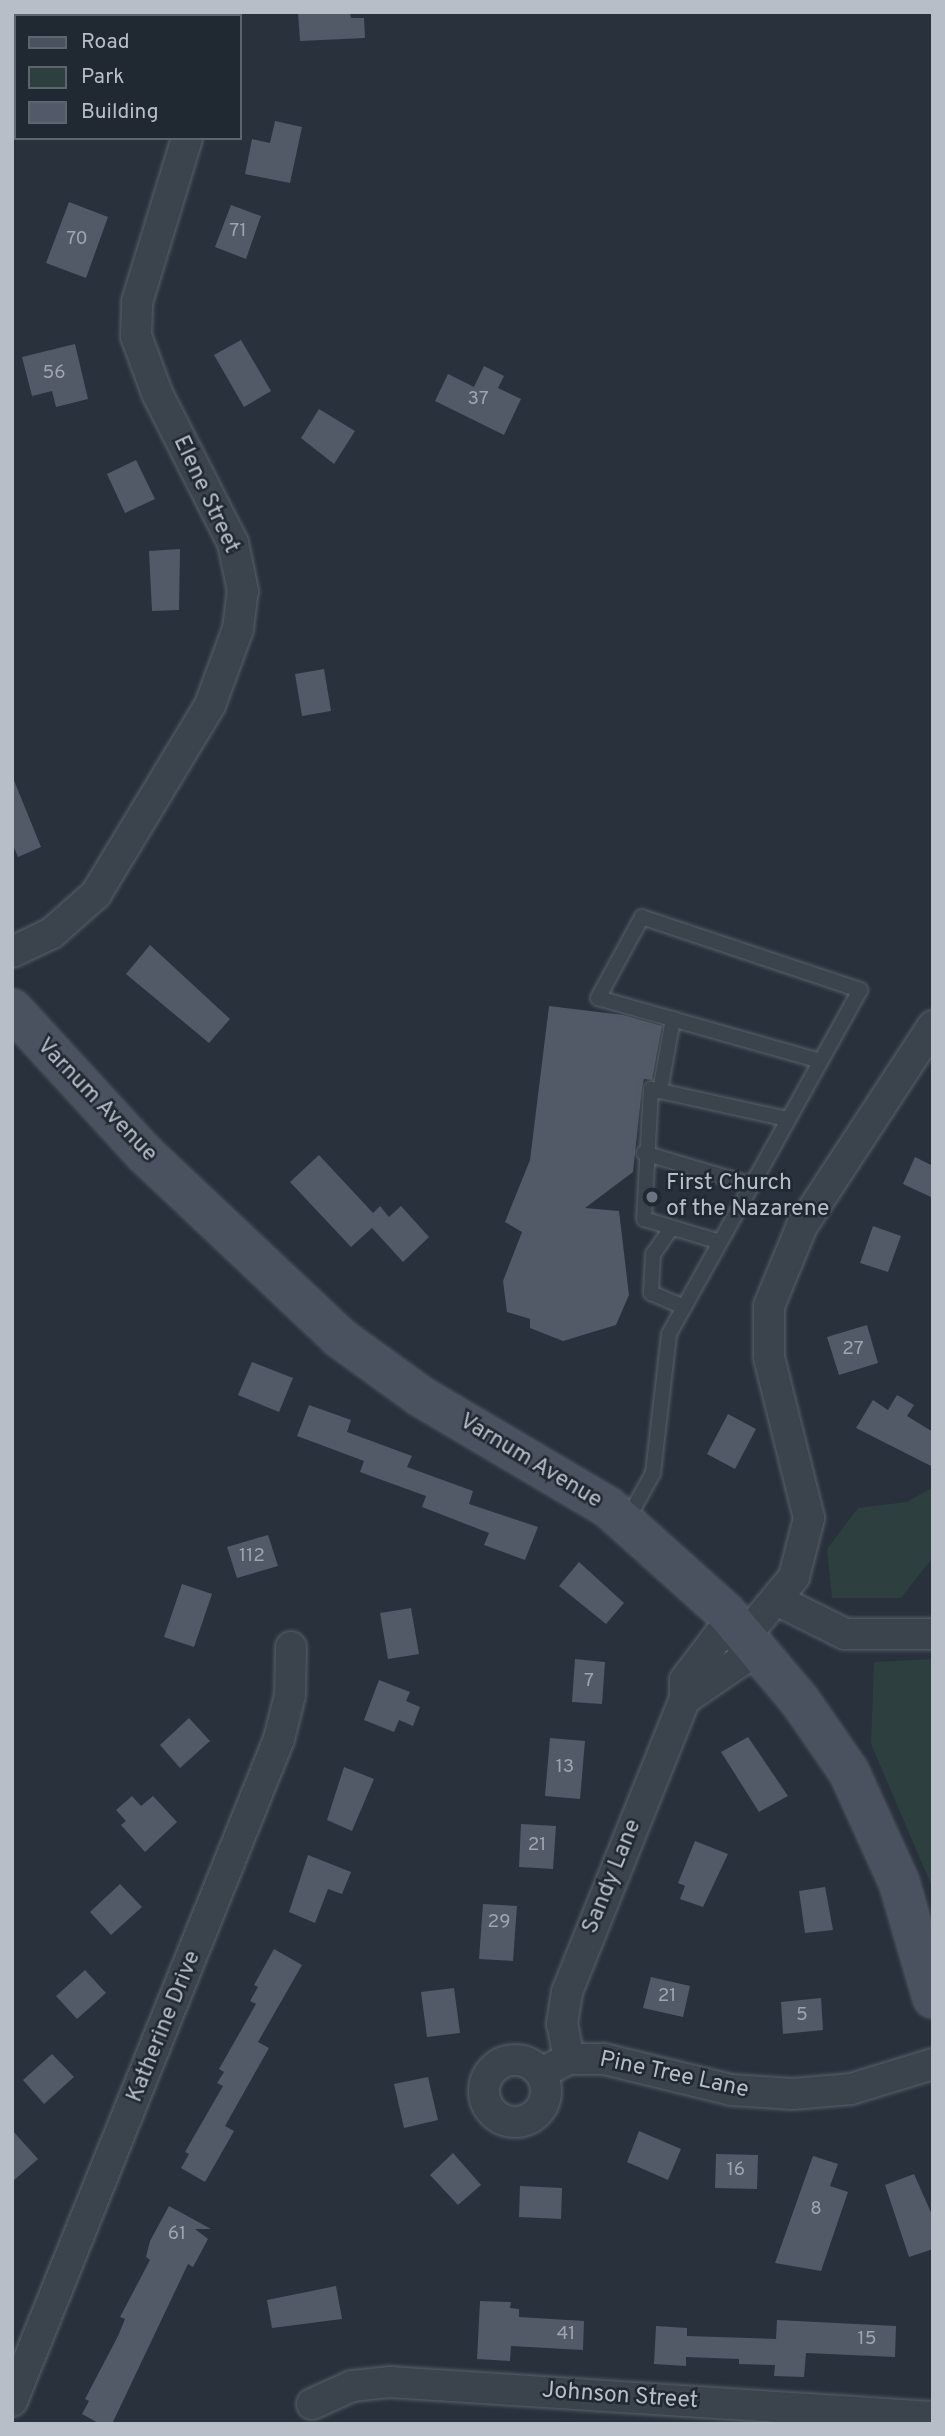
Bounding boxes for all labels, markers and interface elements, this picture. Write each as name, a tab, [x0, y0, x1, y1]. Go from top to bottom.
legend	[14, 14, 242, 140]
text: Road	[81, 29, 130, 56]
text: Park	[81, 64, 124, 91]
text: Building	[81, 99, 159, 126]
house number: 71	[229, 221, 247, 243]
house number: 70	[66, 229, 88, 251]
house number: 56	[42, 363, 66, 385]
house number: 37	[467, 389, 489, 411]
street label: Elene Street	[166, 432, 244, 558]
street label: Varnum Avenue	[30, 1033, 162, 1169]
place label: First Church of the Nazarene	[666, 1170, 829, 1224]
marker: First Church of the Nazarene	[644, 1189, 660, 1205]
house number: 27	[842, 1339, 864, 1361]
street label: Varnum Avenue	[453, 1408, 607, 1516]
house number: 112	[239, 1546, 265, 1568]
house number: 7	[584, 1671, 594, 1693]
house number: 13	[556, 1757, 574, 1779]
street label: Sandy Lane	[578, 1816, 648, 1938]
house number: 21	[528, 1835, 546, 1857]
house number: 29	[488, 1912, 510, 1934]
street label: Katherine Drive	[122, 1947, 208, 2107]
house number: 21	[658, 1986, 676, 2008]
house number: 5	[796, 2005, 808, 2027]
street label: Pine Tree Lane	[596, 2047, 752, 2105]
house number: 16	[727, 2160, 745, 2182]
house number: 8	[810, 2199, 822, 2221]
house number: 61	[168, 2224, 186, 2246]
house number: 41	[557, 2324, 575, 2346]
house number: 15	[858, 2329, 876, 2351]
street label: Johnson Street	[541, 2378, 699, 2416]

